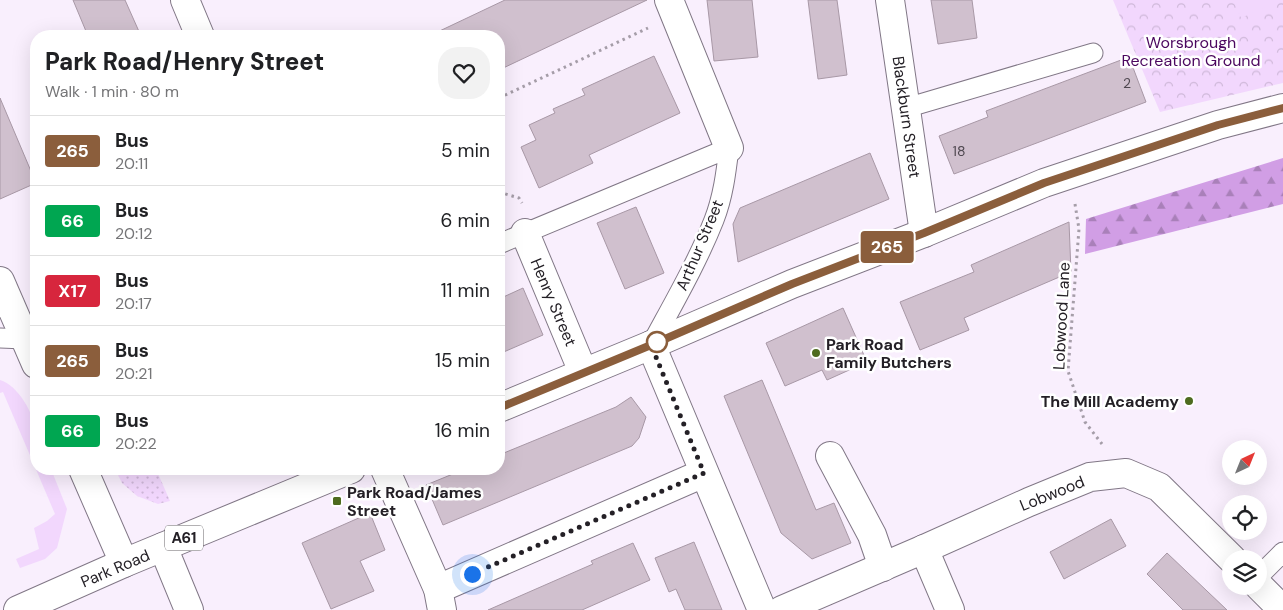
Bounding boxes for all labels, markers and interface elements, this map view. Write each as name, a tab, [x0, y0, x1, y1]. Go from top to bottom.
park label: Worsbrough Recreation Ground	[1121, 32, 1261, 71]
text: Park Road/Henry Street	[45, 46, 324, 77]
button: heart	[438, 47, 490, 99]
street label: Blackburn Street	[888, 55, 925, 179]
house number: 2	[1123, 74, 1131, 92]
text: Walk · 1 min · 80 m	[45, 81, 179, 102]
text: Bus	[115, 128, 149, 153]
text: 5 min	[441, 138, 490, 163]
text: 265	[56, 139, 89, 163]
house number: 18	[953, 142, 965, 160]
text: 20:11	[115, 153, 148, 174]
street label: Arthur Street	[671, 197, 728, 294]
text: Bus	[115, 198, 149, 223]
text: 6 min	[441, 208, 490, 233]
text: 66	[61, 209, 84, 233]
text: 20:12	[115, 223, 152, 244]
line badge: 265	[858, 231, 916, 263]
text: 265	[871, 235, 903, 259]
street label: Henry Street	[526, 255, 581, 349]
street label: Lobwood Lane	[1048, 262, 1075, 370]
text: Bus	[115, 268, 149, 293]
text: 11 min	[441, 278, 490, 303]
text: X17	[58, 279, 87, 303]
text: 20:17	[115, 293, 152, 314]
unlabelled marker	[646, 331, 668, 353]
place label: Park Road Family Butchers	[826, 334, 952, 373]
text: Bus	[115, 338, 149, 363]
marker: Park Road Family Butchers	[810, 347, 822, 359]
text: 15 min	[435, 348, 490, 373]
text: 265	[56, 349, 89, 373]
text: 20:21	[115, 363, 152, 384]
place label: The Mill Academy	[1041, 391, 1179, 412]
marker: The Mill Academy	[1183, 395, 1195, 407]
text: Bus	[115, 408, 149, 433]
text: 16 min	[435, 418, 490, 443]
text: 66	[61, 419, 84, 443]
text: 20:22	[115, 433, 157, 454]
north arrow	[1222, 440, 1268, 485]
map controls	[1222, 440, 1267, 595]
street label: Lobwood	[1017, 471, 1088, 516]
place label: Park Road/James Street	[347, 482, 482, 521]
marker: Park Road/James Street	[331, 495, 343, 507]
button: locate	[1222, 495, 1267, 540]
road number: A61	[165, 526, 203, 550]
street label: Park Road	[77, 545, 153, 592]
button: layers	[1222, 550, 1267, 595]
your location	[460, 562, 485, 587]

